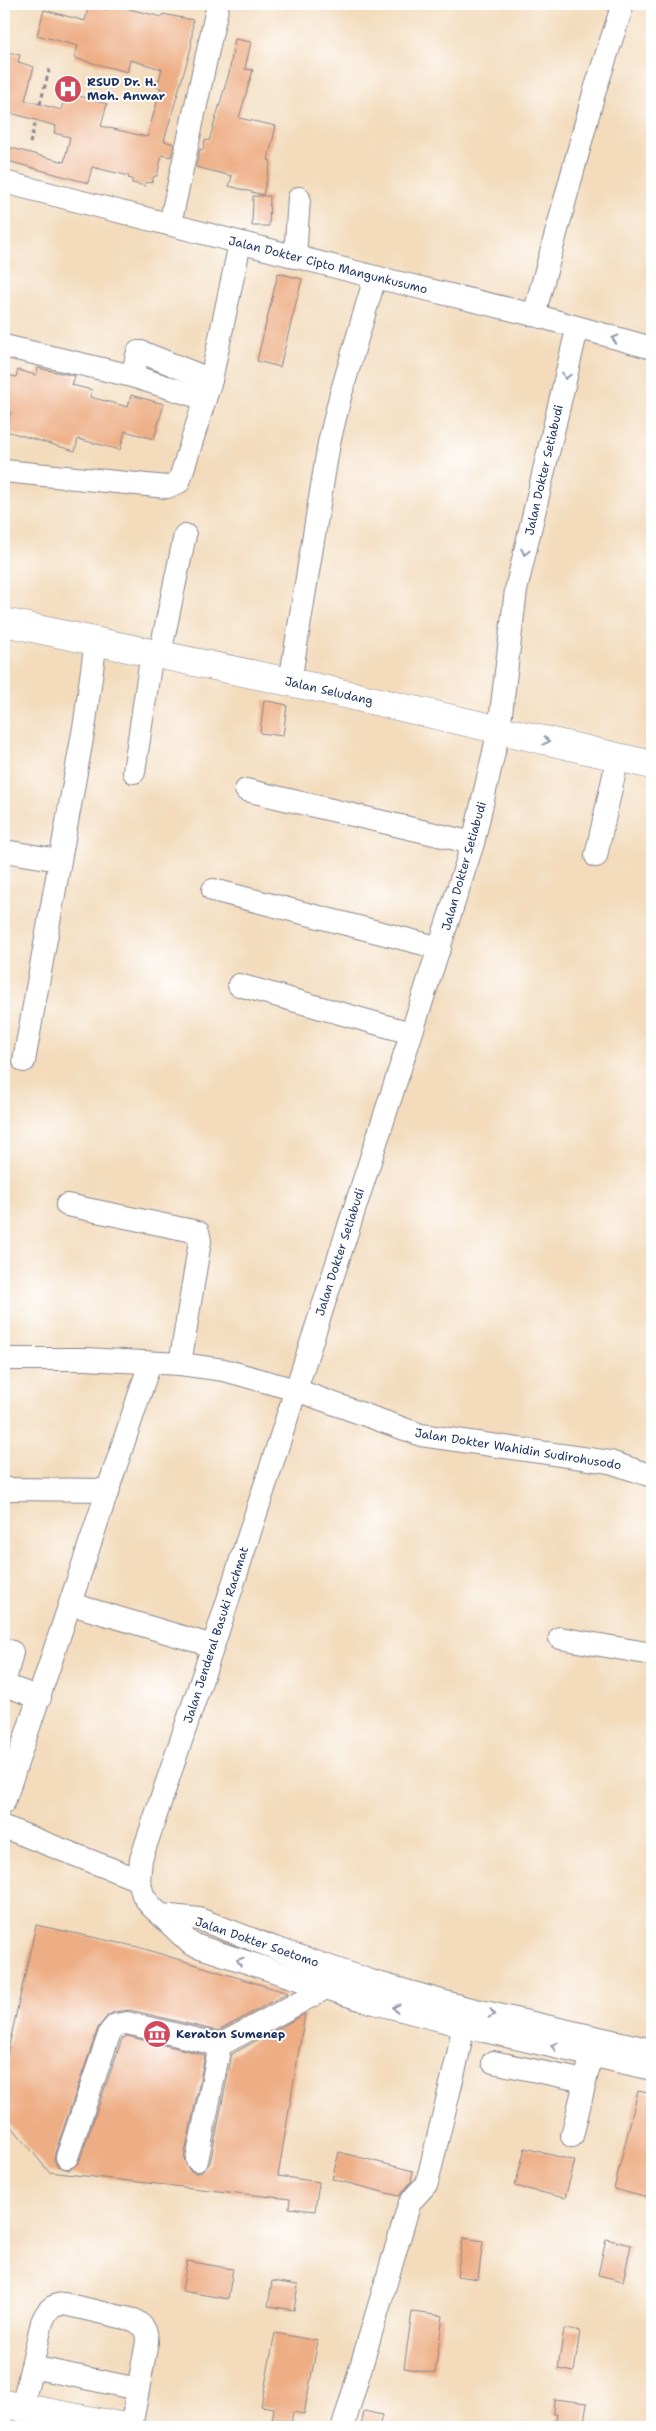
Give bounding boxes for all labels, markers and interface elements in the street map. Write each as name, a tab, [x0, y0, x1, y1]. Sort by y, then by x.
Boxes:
hospital icon: RSUD Dr. H. Moh. Anwar	[53, 74, 83, 104]
place label: RSUD Dr. H. Moh. Anwar	[87, 74, 166, 104]
street label: Jalan Dokter Cipto Mangunkusumo	[227, 233, 429, 297]
one-way arrow	[611, 334, 619, 344]
one-way arrow	[561, 372, 572, 381]
street label: Jalan Dokter Setiabudi	[521, 403, 567, 537]
one-way arrow	[520, 547, 531, 556]
street label: Jalan Seludang	[283, 673, 375, 709]
one-way arrow	[542, 735, 551, 746]
street label: Jalan Dokter Setiabudi	[438, 800, 490, 932]
street label: Jalan Dokter Setiabudi	[312, 1186, 368, 1318]
street label: Jalan Dokter Wahidin Sudirohusodo	[414, 1425, 622, 1473]
street label: Jalan Jenderal Basuki Rachmat	[180, 1545, 252, 1725]
street label: Jalan Dokter Soetomo	[193, 1913, 321, 1971]
one-way arrow	[237, 1957, 245, 1967]
one-way arrow	[391, 2003, 400, 2014]
one-way arrow	[487, 2008, 496, 2018]
museum icon: Keraton Sumenep	[142, 2019, 172, 2049]
place label: Keraton Sumenep	[176, 2026, 285, 2042]
one-way arrow	[549, 2041, 558, 2052]

